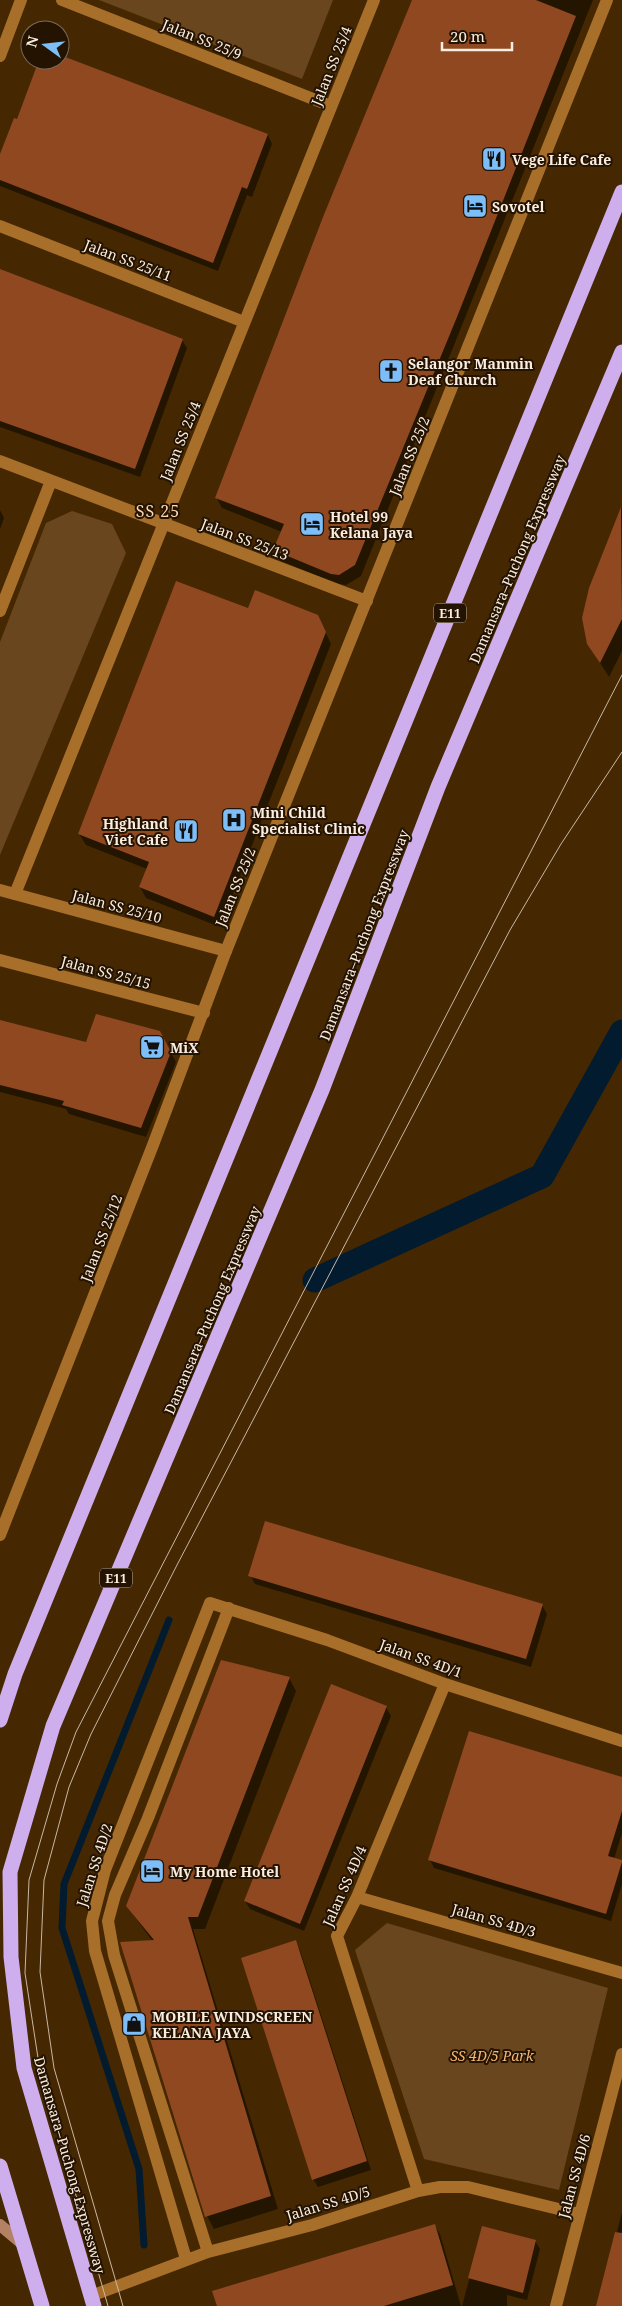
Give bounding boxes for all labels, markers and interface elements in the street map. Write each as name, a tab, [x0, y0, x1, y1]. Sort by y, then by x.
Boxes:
street label: Jalan SS 25/9	[158, 14, 245, 64]
north arrow	[20, 20, 70, 70]
scale bar	[442, 20, 512, 52]
street label: Jalan SS 25/4	[306, 23, 356, 110]
text: 20 m	[450, 26, 485, 46]
text: N	[21, 34, 43, 49]
restaurant icon: Vege Life Cafe	[481, 146, 507, 172]
place label: Vege Life Cafe	[512, 150, 611, 169]
hotel icon: Sovotel	[462, 193, 488, 219]
place label: Sovotel	[492, 197, 544, 216]
street label: Jalan SS 25/11	[81, 234, 174, 285]
place label: Selangor Manmin Deaf Church	[408, 354, 533, 389]
church icon: Selangor Manmin Deaf Church	[378, 358, 404, 384]
street label: Jalan SS 25/4	[155, 398, 205, 485]
street label: Jalan SS 25/2	[384, 413, 434, 500]
street label: Damansara–Puchong Expressway	[464, 452, 570, 666]
district label: SS 25	[136, 500, 180, 522]
place label: Hotel 99 Kelana Jaya	[330, 507, 413, 542]
hotel icon: Hotel 99 Kelana Jaya	[299, 511, 325, 537]
street label: Jalan SS 25/13	[198, 513, 291, 564]
road number: E11	[434, 604, 466, 622]
place label: Mini Child Specialist Clinic	[252, 803, 365, 838]
hospital icon: Mini Child Specialist Clinic	[221, 807, 247, 833]
place label: Highland Viet Cafe	[103, 814, 168, 849]
restaurant icon: Highland Viet Cafe	[173, 818, 199, 844]
street label: Damansara–Puchong Expressway	[315, 827, 413, 1043]
street label: Jalan SS 25/2	[210, 844, 260, 931]
street label: Jalan SS 25/10	[69, 885, 164, 927]
street label: Jalan SS 25/15	[58, 951, 153, 993]
supermarket icon: MiX	[139, 1034, 165, 1060]
place label: MiX	[170, 1038, 199, 1057]
street label: Jalan SS 25/12	[75, 1192, 126, 1285]
street label: Damansara–Puchong Expressway	[159, 1203, 265, 1417]
road number: E11	[100, 1569, 132, 1588]
street label: Jalan SS 4D/1	[376, 1634, 465, 1682]
street label: Jalan SS 4D/2	[71, 1821, 116, 1910]
street label: Jalan SS 4D/4	[317, 1842, 370, 1930]
hotel icon: My Home Hotel	[139, 1858, 165, 1884]
place label: My Home Hotel	[170, 1862, 279, 1881]
street label: Jalan SS 4D/3	[449, 1899, 538, 1941]
place label: MOBILE WINDSCREEN KELANA JAYA	[152, 2007, 312, 2042]
shop icon: MOBILE WINDSCREEN KELANA JAYA	[121, 2011, 147, 2037]
park label: SS 4D/5 Park	[450, 2046, 535, 2065]
street label: Damansara–Puchong Expressway	[30, 2054, 110, 2276]
street label: Jalan SS 4D/6	[553, 2132, 594, 2221]
street label: Jalan SS 4D/5	[283, 2181, 372, 2225]

